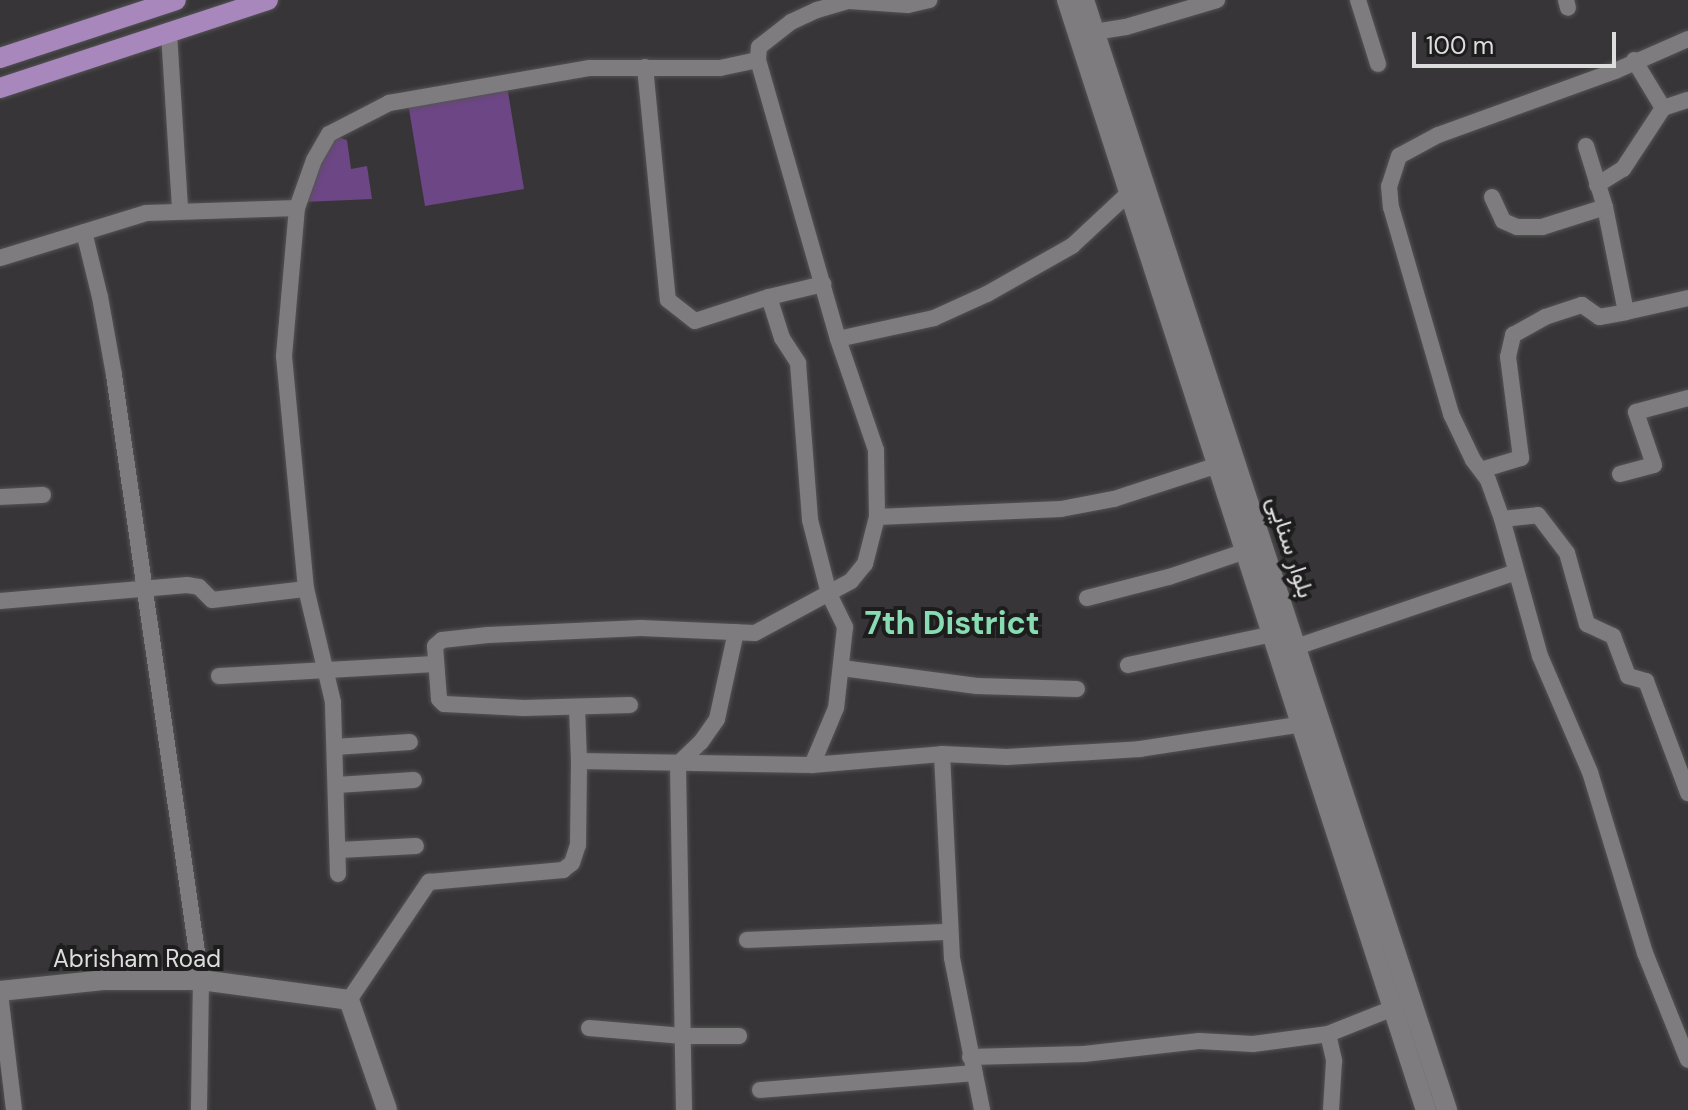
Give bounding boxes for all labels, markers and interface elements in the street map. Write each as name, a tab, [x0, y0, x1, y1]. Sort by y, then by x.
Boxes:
scale bar	[1416, 16, 1620, 66]
text: 100 m	[1426, 30, 1494, 61]
street label: بلوار سنایی	[1261, 493, 1321, 601]
district label: 7th District	[864, 604, 1040, 642]
street label: Abrisham Road	[53, 945, 221, 973]

